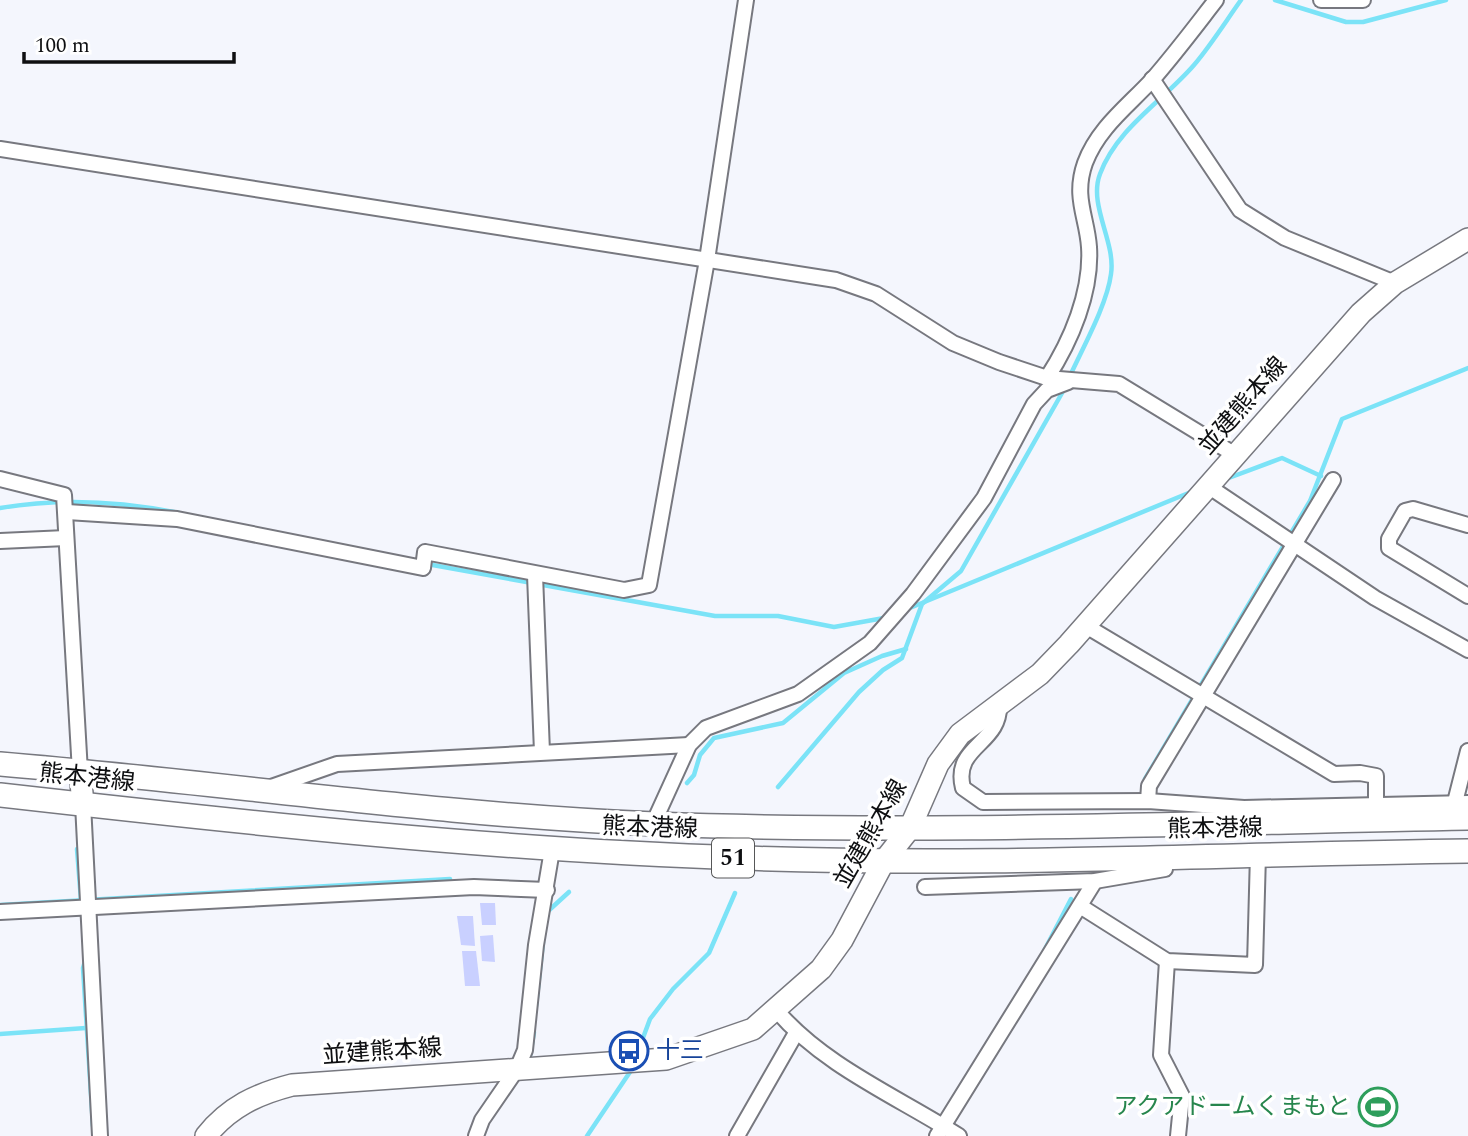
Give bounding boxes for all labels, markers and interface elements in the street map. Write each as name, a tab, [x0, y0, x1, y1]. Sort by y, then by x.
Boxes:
scale bar	[24, 21, 234, 65]
text: 100 m	[35, 30, 90, 62]
street label: 並建熊本線	[1190, 349, 1296, 463]
street label: 熊本港線	[37, 755, 137, 801]
street label: 並建熊本線	[825, 773, 917, 895]
street label: 熊本港線	[601, 808, 699, 848]
street label: 熊本港線	[1167, 810, 1263, 848]
road number: 51	[712, 838, 754, 878]
street label: 並建熊本線	[321, 1030, 443, 1074]
bus stop icon: 十三	[608, 1030, 650, 1072]
place label: 十三	[656, 1033, 704, 1069]
sports icon: アクアドームくまもと	[1357, 1086, 1399, 1128]
place label: アクアドームくまもと	[1113, 1089, 1351, 1125]

